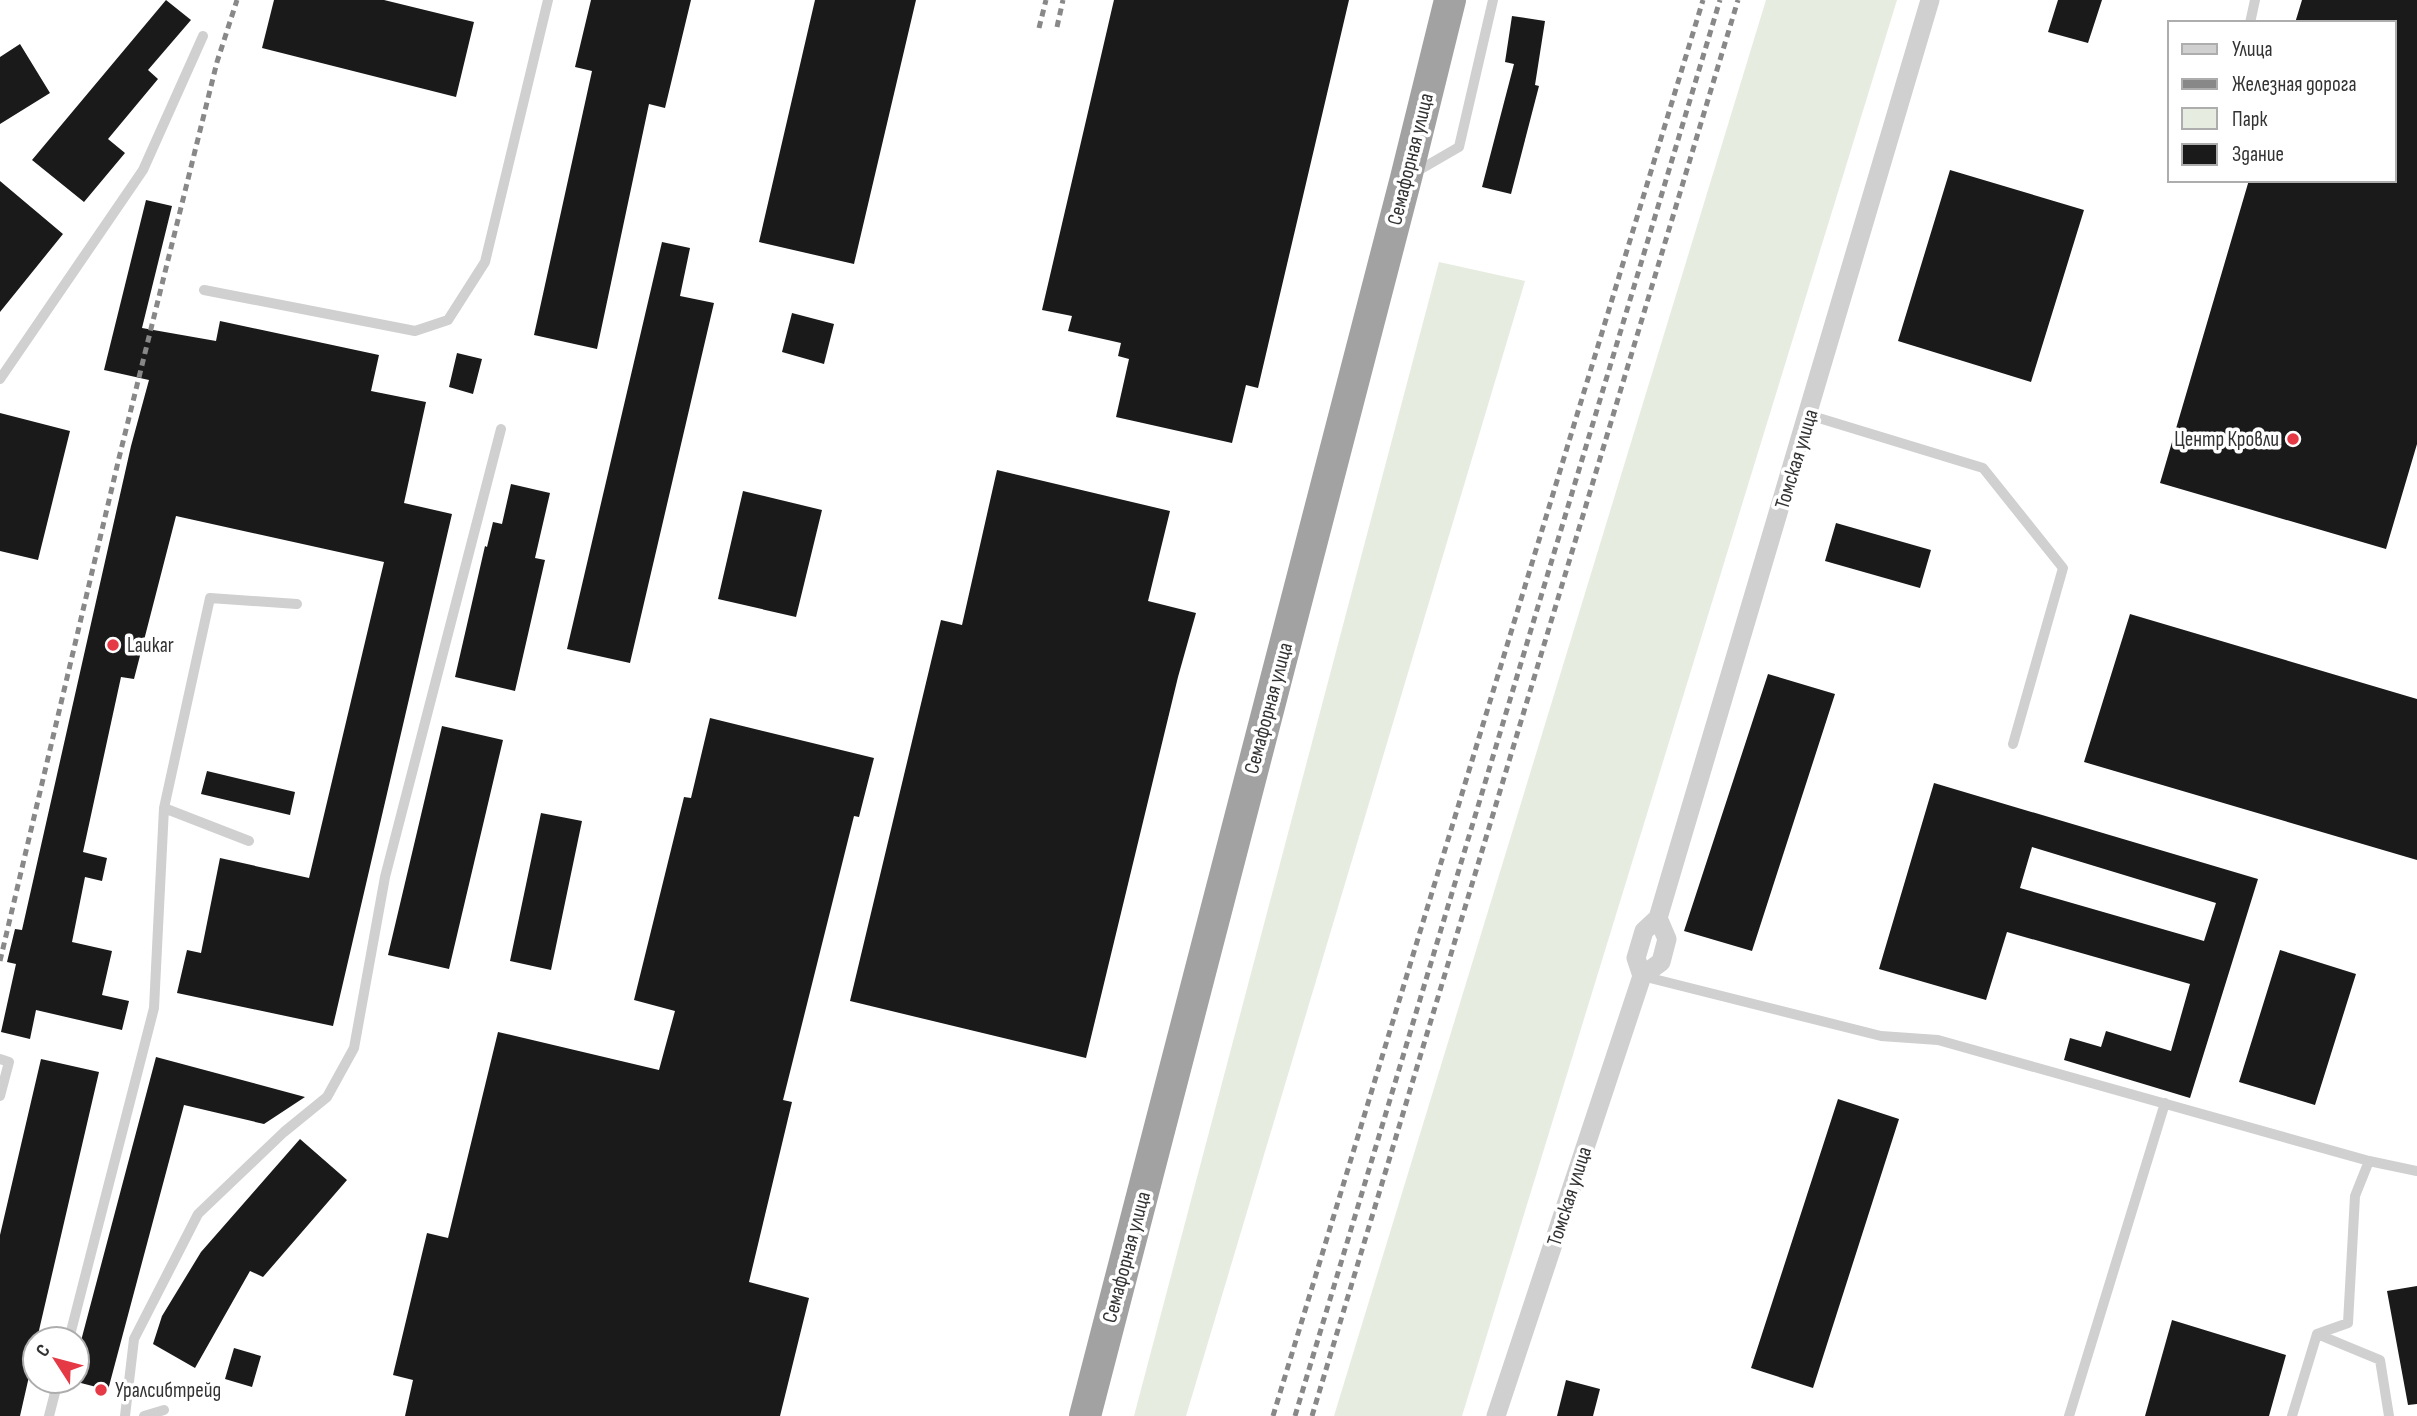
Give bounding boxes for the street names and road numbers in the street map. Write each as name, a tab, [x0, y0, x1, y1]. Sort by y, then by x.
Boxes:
street label: Семафорная улица	[1382, 91, 1439, 228]
street label: Томская улица	[1769, 406, 1823, 512]
street label: Семафорная улица	[1239, 640, 1298, 777]
street label: Томская улица	[1542, 1143, 1597, 1249]
street label: Семафорная улица	[1097, 1189, 1156, 1326]

